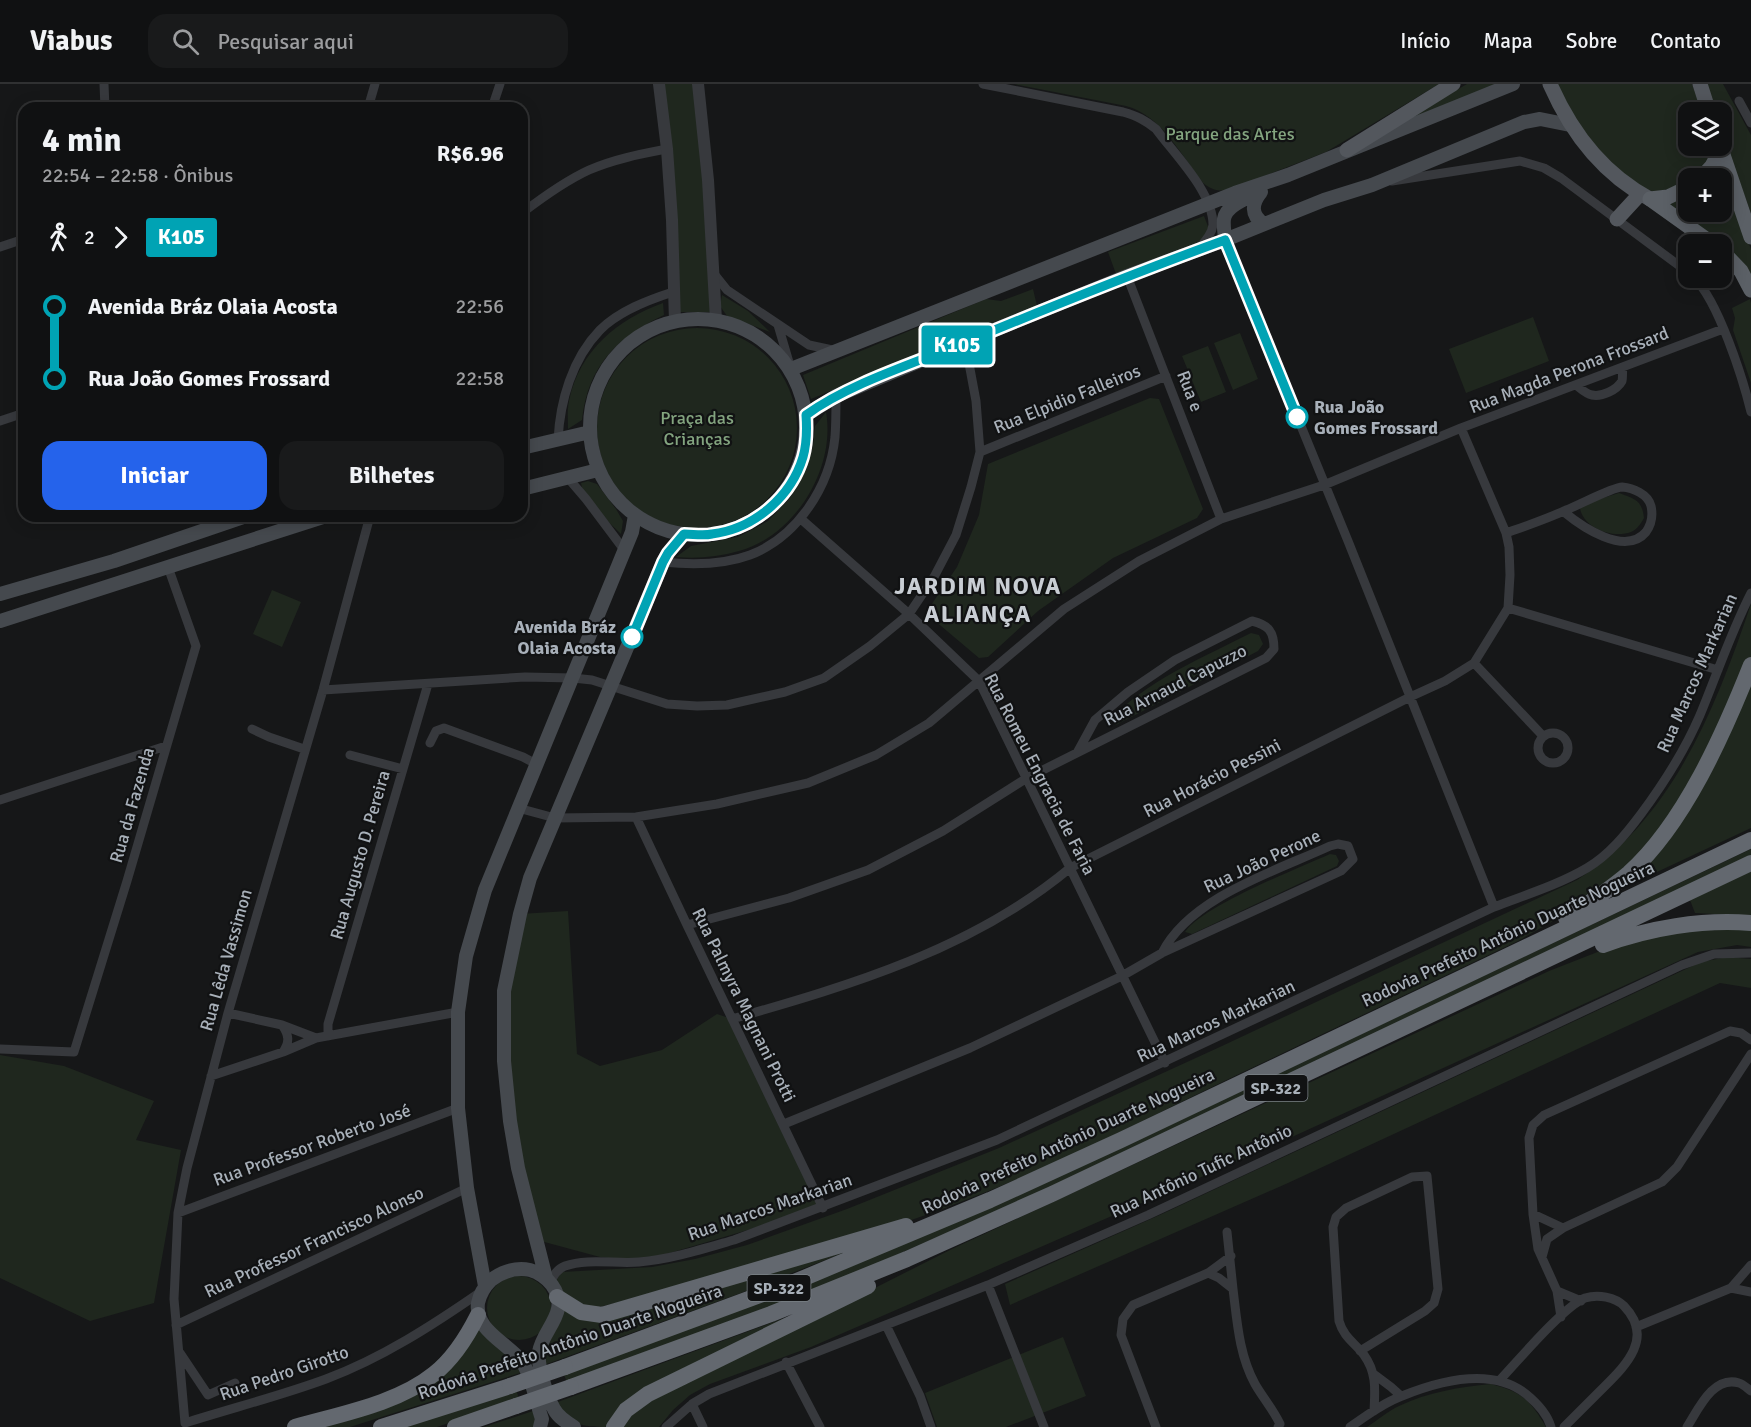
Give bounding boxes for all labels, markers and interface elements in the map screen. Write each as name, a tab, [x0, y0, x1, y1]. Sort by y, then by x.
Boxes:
search box	[148, 14, 568, 68]
text: Viabus	[30, 24, 112, 58]
icon: search	[169, 25, 202, 58]
text: Pesquisar aqui	[217, 28, 354, 55]
text: Início	[1400, 28, 1450, 54]
text: Mapa	[1483, 28, 1533, 54]
text: Sobre	[1566, 28, 1617, 54]
text: Contato	[1650, 28, 1721, 54]
map controls	[1678, 102, 1732, 288]
button: layers	[1678, 102, 1732, 156]
text: 4 min	[42, 120, 122, 161]
park label: Parque das Artes	[1165, 123, 1295, 145]
text: R$6.96	[437, 140, 504, 167]
text: 22:54 – 22:58 · Ônibus	[42, 163, 233, 188]
button: +	[1678, 168, 1732, 222]
icon: walk	[42, 221, 75, 254]
icon: forward	[104, 221, 137, 254]
text: K105	[158, 224, 205, 250]
text: 2	[84, 225, 95, 250]
button: −	[1678, 234, 1732, 288]
text: Avenida Bráz Olaia Acosta	[88, 293, 338, 320]
text: 22:56	[455, 294, 504, 319]
street label: Rua Magda Perona Frossard	[1466, 322, 1672, 418]
line badge: K105	[915, 326, 999, 364]
text: K105	[933, 332, 981, 358]
street label: Rua Elpidio Falleiros	[990, 359, 1144, 439]
text: Rua João Gomes Frossard	[88, 365, 330, 392]
text: 22:58	[455, 366, 504, 391]
street label: Rua e	[1172, 367, 1208, 415]
place label: Rua João Gomes Frossard	[1314, 396, 1438, 439]
marker: Rua João Gomes Frossard	[1286, 406, 1308, 428]
park label: Praça das Crianças	[660, 407, 734, 450]
button: Iniciar	[42, 441, 267, 510]
button: Bilhetes	[279, 441, 504, 510]
district label: JARDIM NOVA ALIANÇA	[894, 571, 1062, 629]
street label: Rua Marcos Markarian	[1652, 590, 1742, 756]
place label: Avenida Bráz Olaia Acosta	[514, 616, 616, 659]
marker: Avenida Bráz Olaia Acosta	[621, 626, 643, 648]
street label: Rua Arnaud Capuzzo	[1100, 639, 1250, 731]
street label: Rua Romeu Engracia de Faria	[979, 669, 1101, 879]
street label: Rua Horácio Pessini	[1140, 734, 1284, 822]
street label: Rua da Fazenda	[105, 745, 159, 865]
street label: Rua Augusto D. Pereira	[325, 768, 395, 942]
street label: Rua João Perone	[1200, 824, 1324, 898]
street label: Rodovia Prefeito Antônio Duarte Nogueira	[1358, 856, 1658, 1012]
street label: Rua Lêda Vassimon	[195, 886, 257, 1034]
street label: Rua Palmyra Magnani Protti	[687, 904, 801, 1106]
street label: Rua Marcos Markarian	[1133, 975, 1299, 1067]
street label: Rodovia Prefeito Antônio Duarte Nogueira	[918, 1063, 1218, 1219]
road number: SP-322	[1244, 1075, 1308, 1101]
street label: Rua Professor Roberto José	[210, 1099, 414, 1191]
street label: Rua Antônio Tufic Antônio	[1107, 1119, 1295, 1223]
street label: Rua Marcos Markarian	[685, 1169, 855, 1245]
street label: Rua Professor Francisco Alonso	[201, 1181, 427, 1303]
road number: SP-322	[748, 1275, 810, 1301]
street label: Rodovia Prefeito Antônio Duarte Nogueira	[415, 1279, 725, 1405]
street label: Rua Pedro Girotto	[217, 1341, 351, 1405]

